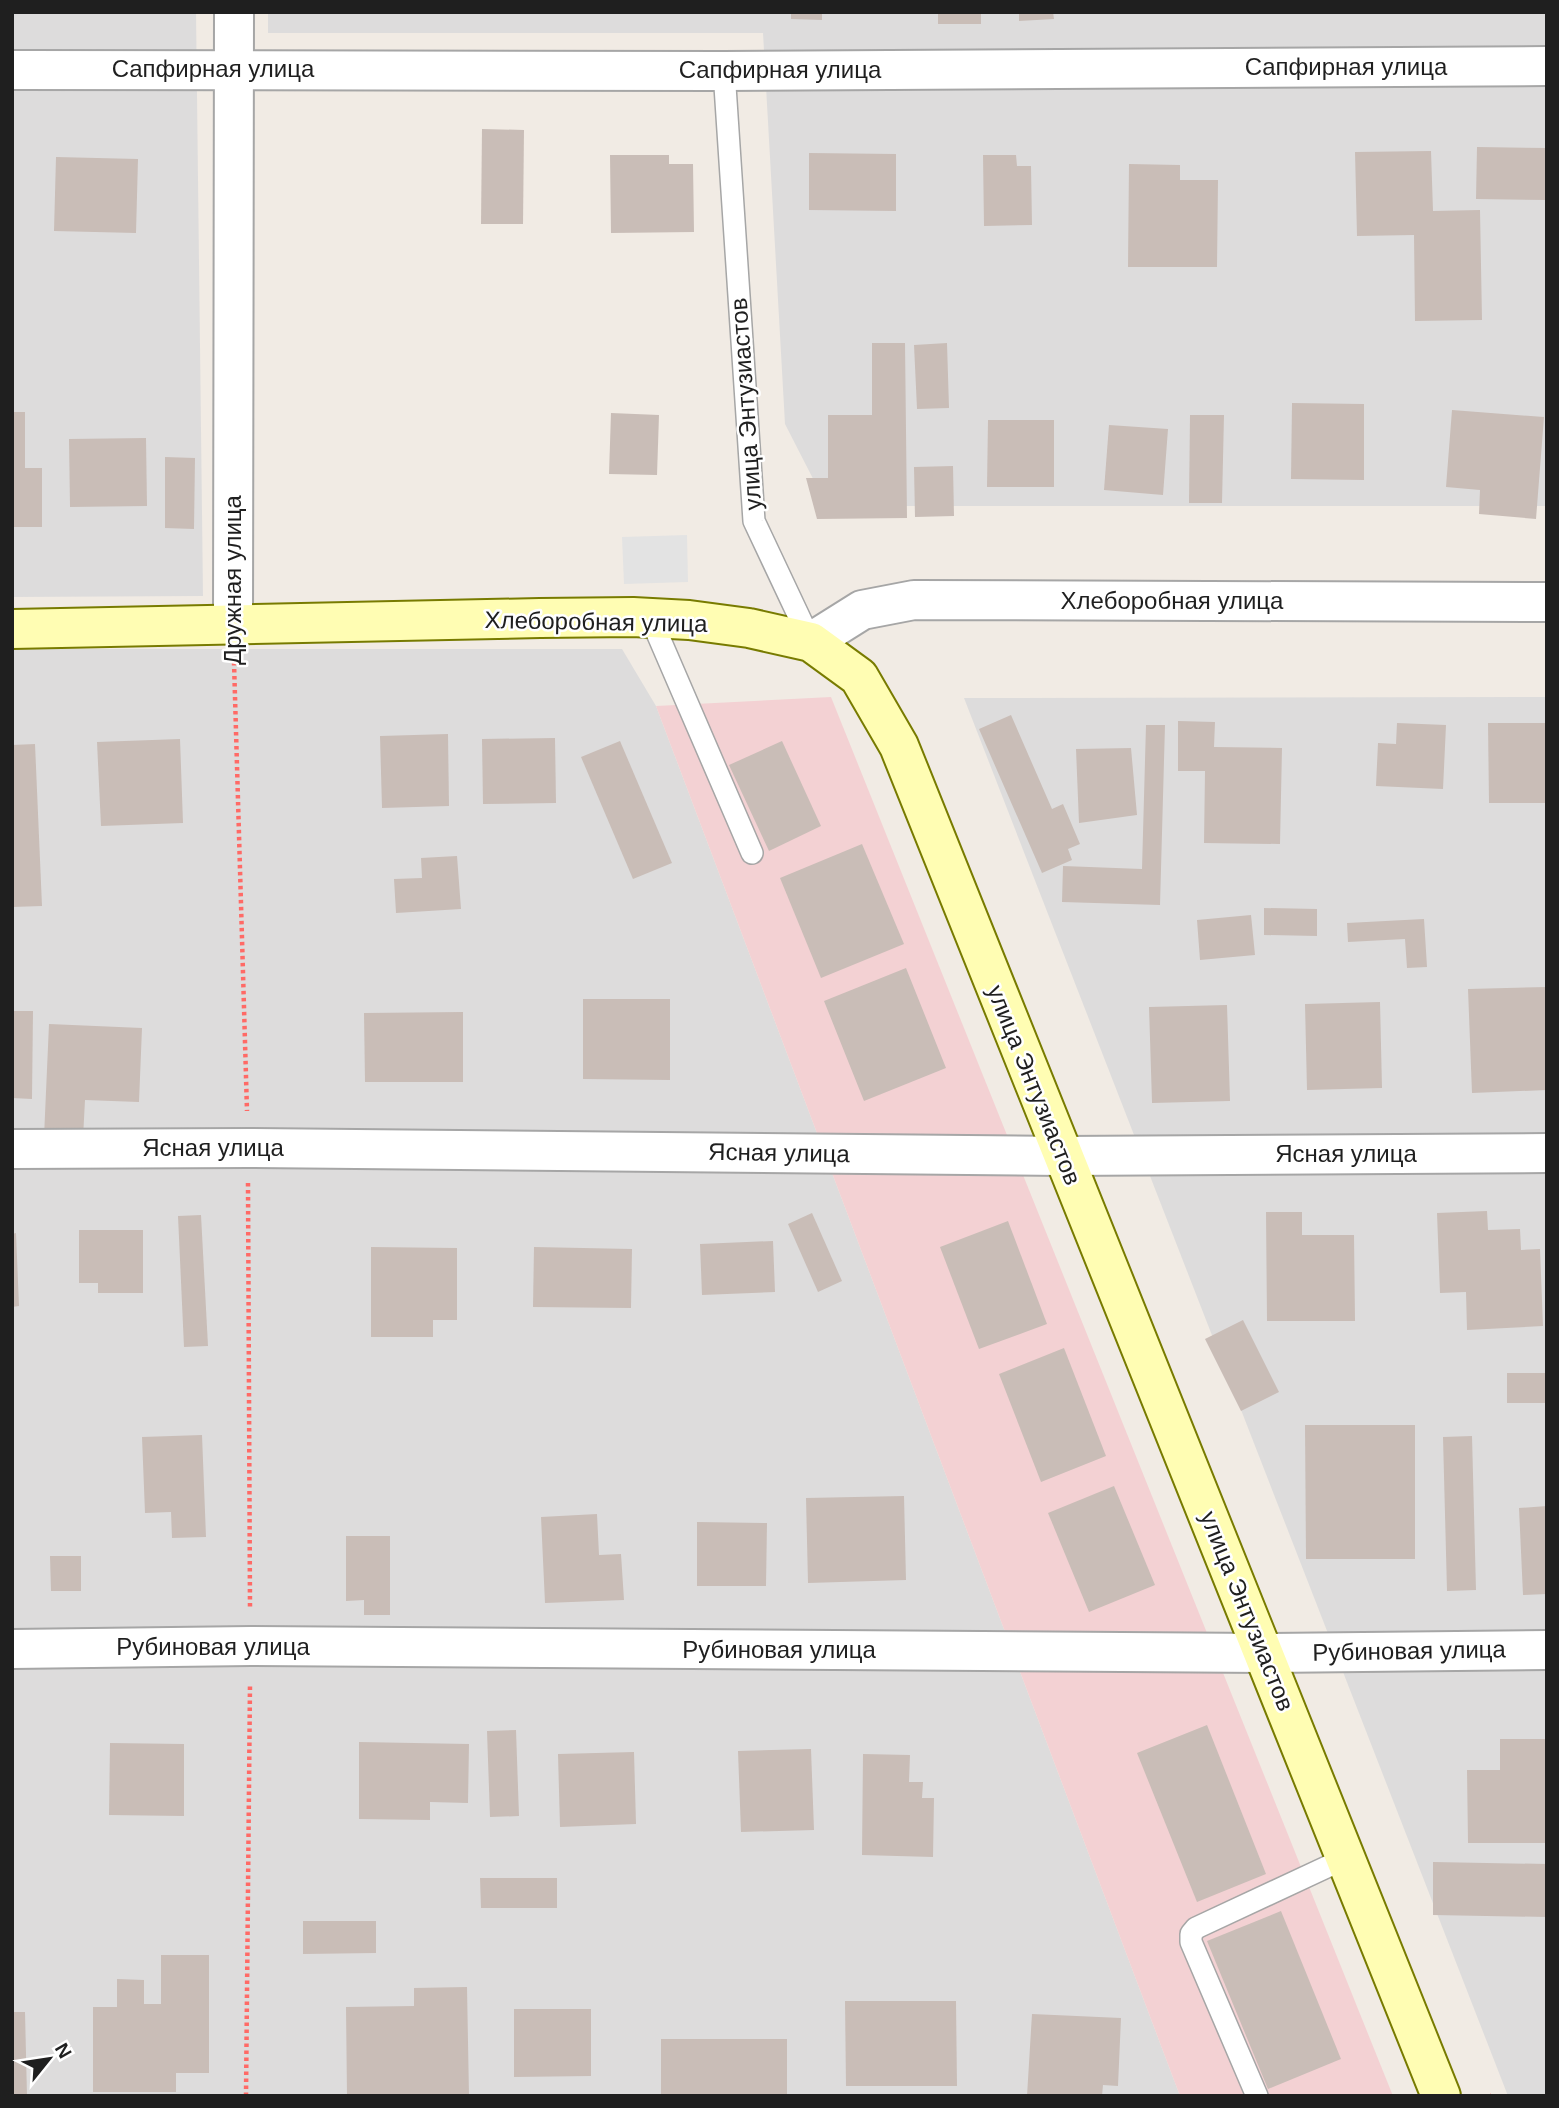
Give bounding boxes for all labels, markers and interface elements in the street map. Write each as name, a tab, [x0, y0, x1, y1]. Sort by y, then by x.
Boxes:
street label: Сапфирная улица	[1245, 53, 1448, 80]
street label: Сапфирная улица	[112, 55, 315, 82]
street label: Сапфирная улица	[679, 56, 882, 83]
street label: улица Энтузиастов	[725, 297, 766, 511]
street label: Дружная улица	[219, 494, 246, 665]
street label: Хлеборобная улица	[1061, 587, 1284, 614]
street label: Хлеборобная улица	[484, 606, 708, 637]
street label: улица Энтузиастов	[982, 981, 1087, 1189]
street label: Ясная улица	[142, 1134, 284, 1161]
street label: Ясная улица	[708, 1138, 851, 1167]
street label: Ясная улица	[1275, 1140, 1417, 1167]
street label: улица Энтузиастов	[1195, 1507, 1300, 1715]
street label: Рубиновая улица	[116, 1633, 310, 1660]
street label: Рубиновая улица	[1312, 1635, 1507, 1666]
street label: Рубиновая улица	[682, 1636, 876, 1663]
north arrow	[14, 2024, 84, 2094]
text: N	[51, 2040, 76, 2062]

